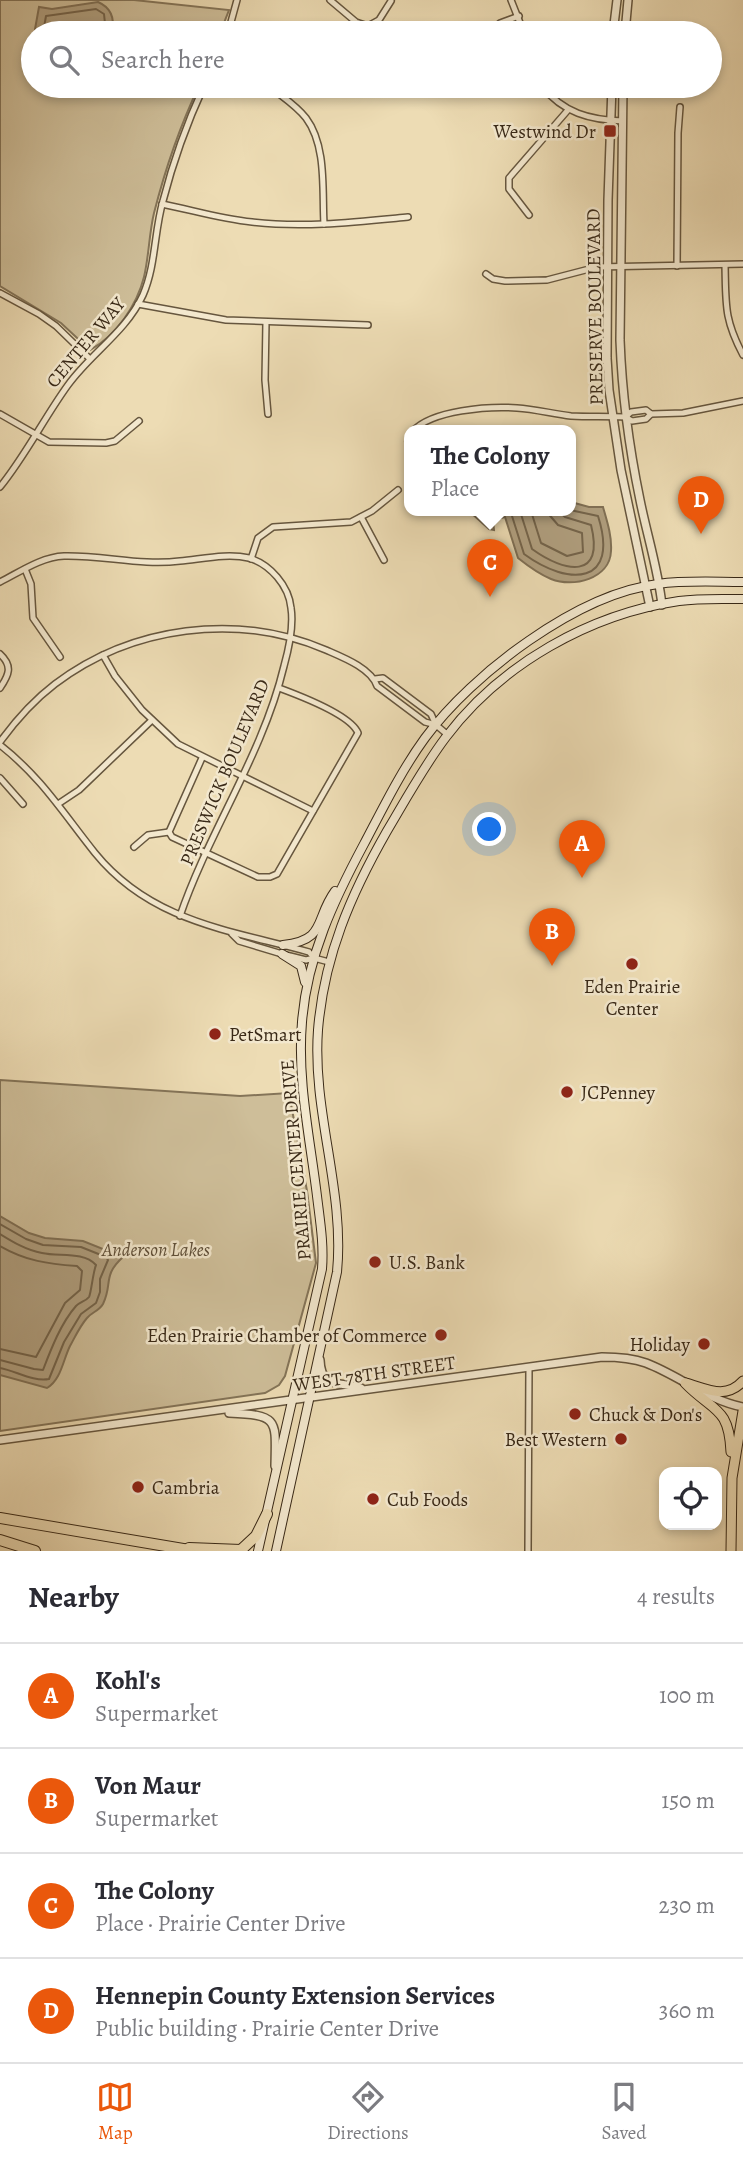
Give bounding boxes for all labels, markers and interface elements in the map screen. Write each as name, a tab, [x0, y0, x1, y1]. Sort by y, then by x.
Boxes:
search box	[21, 21, 722, 98]
icon: search	[45, 41, 83, 79]
text: Search here	[101, 42, 225, 77]
place label: Westwind Dr	[493, 119, 596, 145]
marker: Westwind Dr	[602, 123, 618, 139]
street label: PRESERVE BOULEVARD	[580, 208, 610, 406]
street label: CENTER WAY	[40, 291, 132, 393]
popup	[404, 425, 576, 516]
text: The Colony	[431, 438, 549, 473]
text: Place	[431, 473, 479, 504]
pin: D	[678, 476, 724, 534]
pin: C	[467, 539, 513, 597]
street label: PRESWICK BOULEVARD	[174, 675, 276, 870]
your location	[472, 812, 506, 846]
pin: A	[559, 820, 605, 878]
pin: B	[529, 908, 575, 966]
marker: Eden Prairie Center	[624, 956, 640, 972]
place label: Eden Prairie Center	[584, 974, 680, 1022]
place label: PetSmart	[229, 1022, 302, 1048]
marker: PetSmart	[207, 1026, 223, 1042]
street label: PRAIRIE CENTER DRIVE	[274, 1058, 318, 1261]
place label: JCPenney	[581, 1080, 656, 1106]
marker: JCPenney	[559, 1084, 575, 1100]
park label: Anderson Lakes	[101, 1237, 211, 1263]
place label: U.S. Bank	[389, 1250, 466, 1276]
marker: U.S. Bank	[367, 1254, 383, 1270]
place label: Eden Prairie Chamber of Commerce	[147, 1323, 427, 1349]
marker: Eden Prairie Chamber of Commerce	[433, 1327, 449, 1343]
place label: Holiday	[629, 1332, 691, 1358]
marker: Holiday	[696, 1336, 712, 1352]
street label: WEST 78TH STREET	[290, 1350, 458, 1398]
place label: Chuck & Don's	[589, 1402, 702, 1428]
marker: Chuck & Don's	[567, 1406, 583, 1422]
place label: Best Western	[505, 1427, 607, 1453]
marker: Best Western	[613, 1431, 629, 1447]
map controls	[659, 1467, 722, 1530]
button: locate	[659, 1467, 722, 1530]
place label: Cambria	[152, 1475, 220, 1501]
marker: Cambria	[130, 1479, 146, 1495]
place label: Cub Foods	[387, 1487, 468, 1513]
marker: Cub Foods	[365, 1491, 381, 1507]
text: Nearby	[28, 1577, 119, 1617]
text: 4 results	[637, 1581, 715, 1612]
text: Kohl's	[95, 1663, 161, 1698]
text: A	[44, 1680, 58, 1711]
text: 100 m	[659, 1680, 715, 1711]
text: Supermarket	[95, 1698, 218, 1729]
text: Von Maur	[95, 1768, 201, 1803]
text: B	[44, 1785, 58, 1816]
text: 150 m	[661, 1785, 715, 1816]
text: Supermarket	[95, 1803, 218, 1834]
text: The Colony	[95, 1873, 214, 1908]
text: C	[44, 1890, 58, 1921]
text: 230 m	[659, 1890, 715, 1921]
text: Place · Prairie Center Drive	[95, 1908, 346, 1939]
text: Hennepin County Extension Services	[95, 1978, 495, 2013]
text: D	[43, 1995, 59, 2026]
text: 360 m	[659, 1995, 715, 2026]
text: Public building · Prairie Center Drive	[95, 2013, 439, 2044]
tab: Map	[96, 2078, 134, 2146]
tab: Directions	[327, 2078, 409, 2146]
tab: Saved	[602, 2078, 647, 2146]

